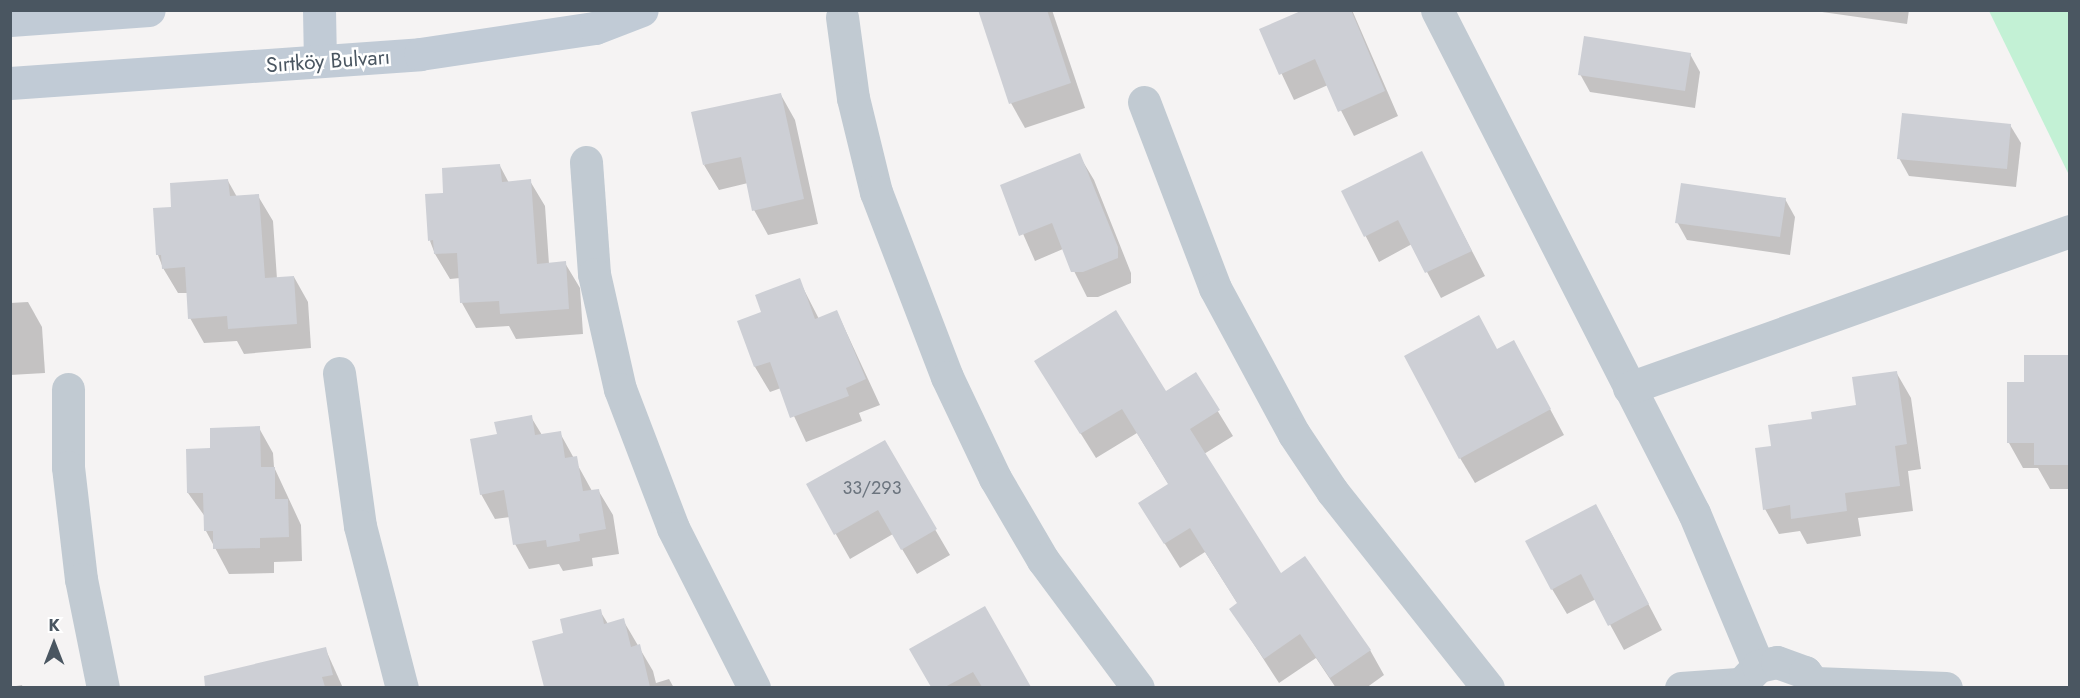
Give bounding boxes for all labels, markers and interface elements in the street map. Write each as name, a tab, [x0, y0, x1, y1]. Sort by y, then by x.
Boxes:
street label: Sırtköy Bulvarı	[265, 44, 391, 78]
house number: 33/293	[842, 477, 902, 499]
north arrow	[24, 614, 84, 674]
text: K	[48, 614, 60, 637]

